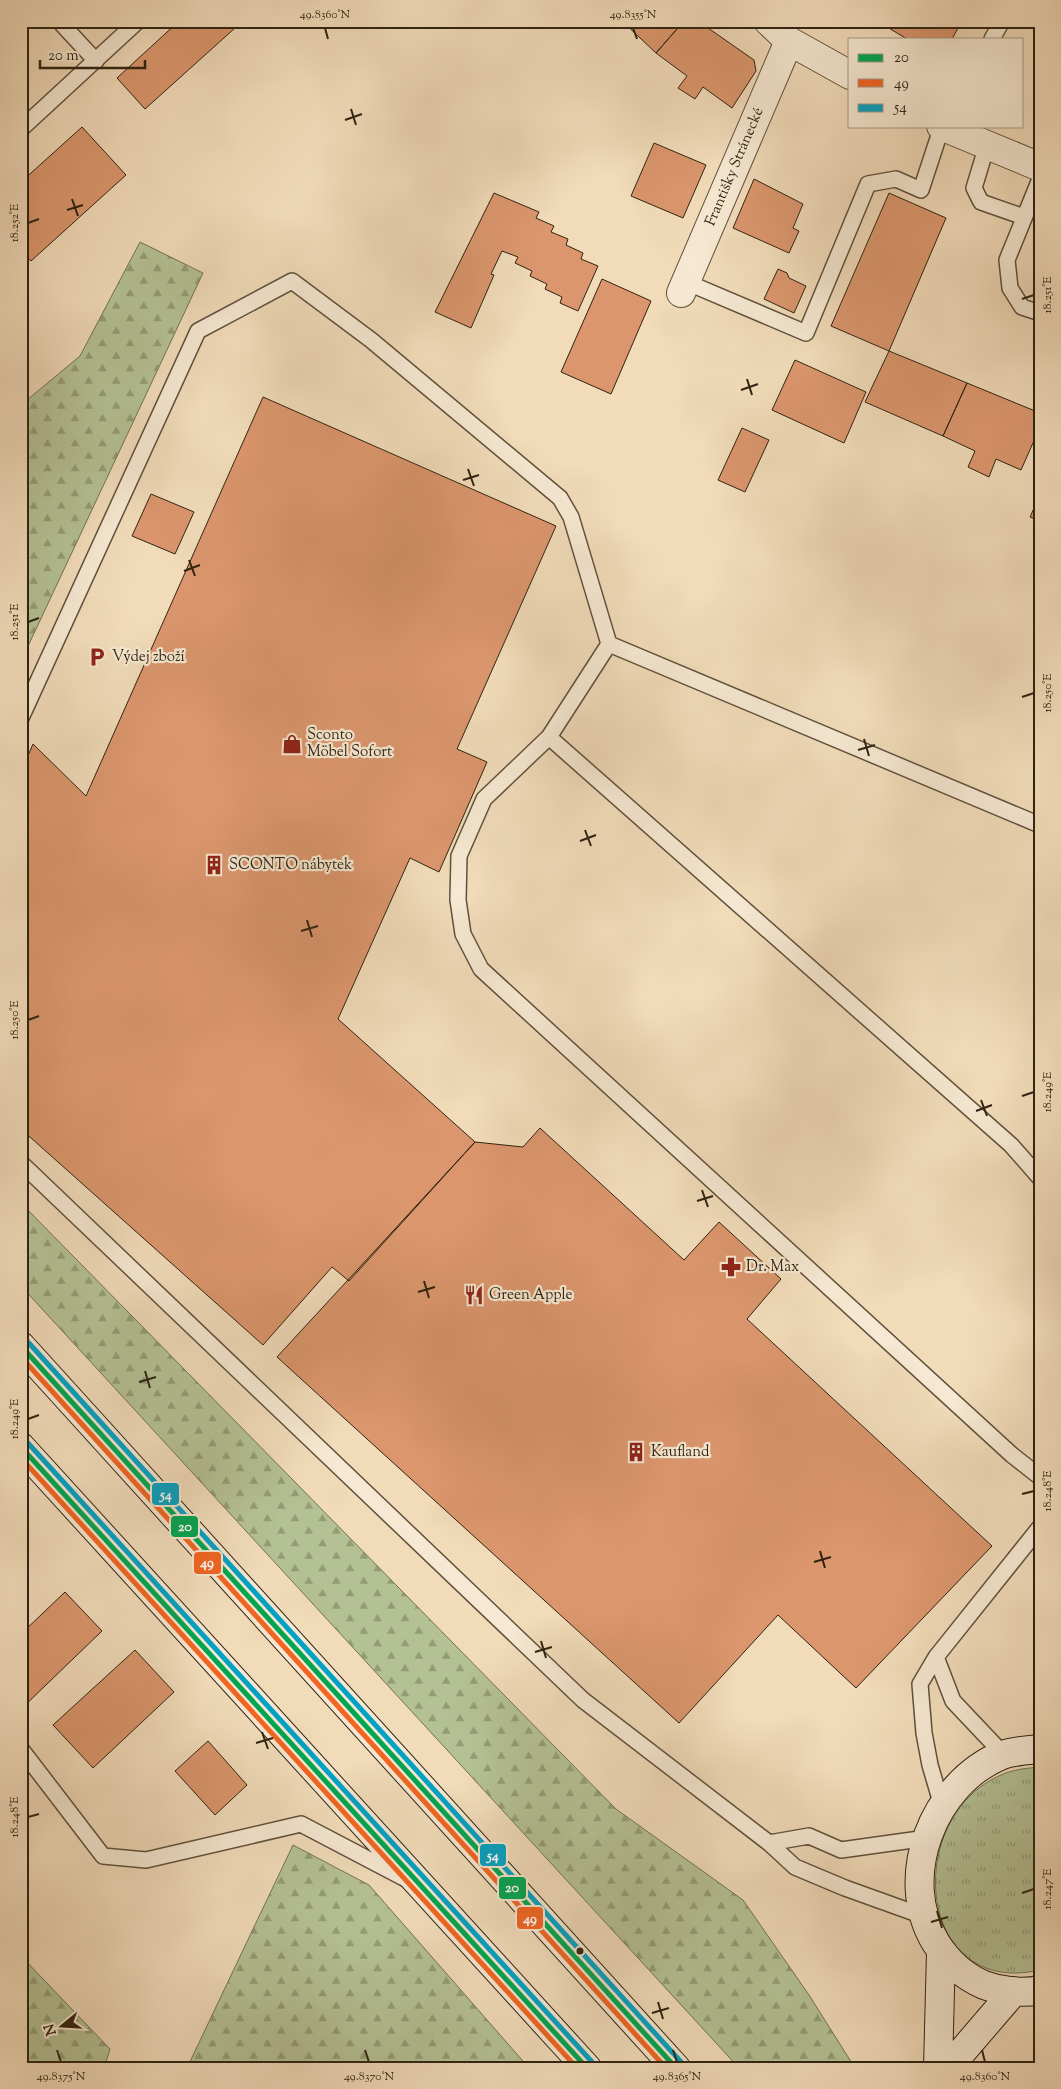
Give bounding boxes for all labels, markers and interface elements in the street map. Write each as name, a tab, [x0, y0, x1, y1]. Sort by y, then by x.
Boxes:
text: 49.8360°N	[300, 6, 351, 24]
text: 49.8355°N	[610, 6, 657, 24]
scale bar	[40, 38, 145, 70]
legend	[848, 38, 1024, 128]
text: 20 m	[48, 46, 79, 67]
text: 20	[894, 48, 909, 69]
text: 49	[894, 74, 909, 95]
text: 54	[893, 98, 907, 119]
street label: Františky Stránecké	[701, 104, 769, 230]
text: 18.252°E	[6, 203, 24, 242]
text: 18.251°E	[1039, 276, 1057, 314]
text: 18.251°E	[6, 603, 24, 641]
parking icon: Výdej zboží	[86, 646, 108, 668]
place label: Výdej zboží	[112, 647, 185, 668]
text: 18.250°E	[1039, 673, 1057, 713]
place label: Sconto Möbel Sofort	[307, 725, 392, 763]
shop icon: Sconto Möbel Sofort	[281, 733, 303, 755]
building icon: SCONTO nábytek	[203, 854, 225, 876]
place label: SCONTO nábytek	[229, 855, 352, 876]
text: 18.250°E	[6, 1000, 24, 1040]
text: 18.249°E	[1039, 1071, 1057, 1112]
pharmacy icon: Dr. Max	[720, 1256, 742, 1278]
place label: Dr. Max	[746, 1257, 799, 1278]
restaurant icon: Green Apple	[463, 1284, 485, 1306]
place label: Green Apple	[489, 1285, 572, 1306]
text: 18.249°E	[6, 1398, 24, 1439]
building icon: Kaufland	[625, 1441, 647, 1463]
place label: Kaufland	[651, 1442, 710, 1463]
text: 18.248°E	[1039, 1470, 1057, 1512]
line badge: 54	[151, 1482, 180, 1506]
text: 54	[159, 1486, 172, 1506]
line badge: 20	[170, 1515, 199, 1538]
text: 20	[178, 1518, 193, 1538]
line badge: 49	[193, 1551, 222, 1575]
text: 49	[199, 1554, 214, 1574]
text: 18.248°E	[6, 1796, 24, 1838]
line badge: 54	[479, 1843, 507, 1867]
text: 54	[486, 1847, 499, 1867]
text: 18.247°E	[1039, 1868, 1057, 1910]
line badge: 20	[498, 1876, 527, 1900]
text: 20	[505, 1879, 520, 1899]
line badge: 49	[516, 1906, 544, 1930]
text: 49	[522, 1910, 537, 1930]
unlabelled marker	[575, 1946, 585, 1956]
north arrow	[38, 2002, 88, 2052]
text: N	[40, 2021, 63, 2038]
text: 49.8375°N	[37, 2068, 86, 2086]
text: 49.8370°N	[344, 2068, 395, 2086]
text: 49.8365°N	[653, 2068, 702, 2086]
text: 49.8360°N	[960, 2068, 1011, 2086]

